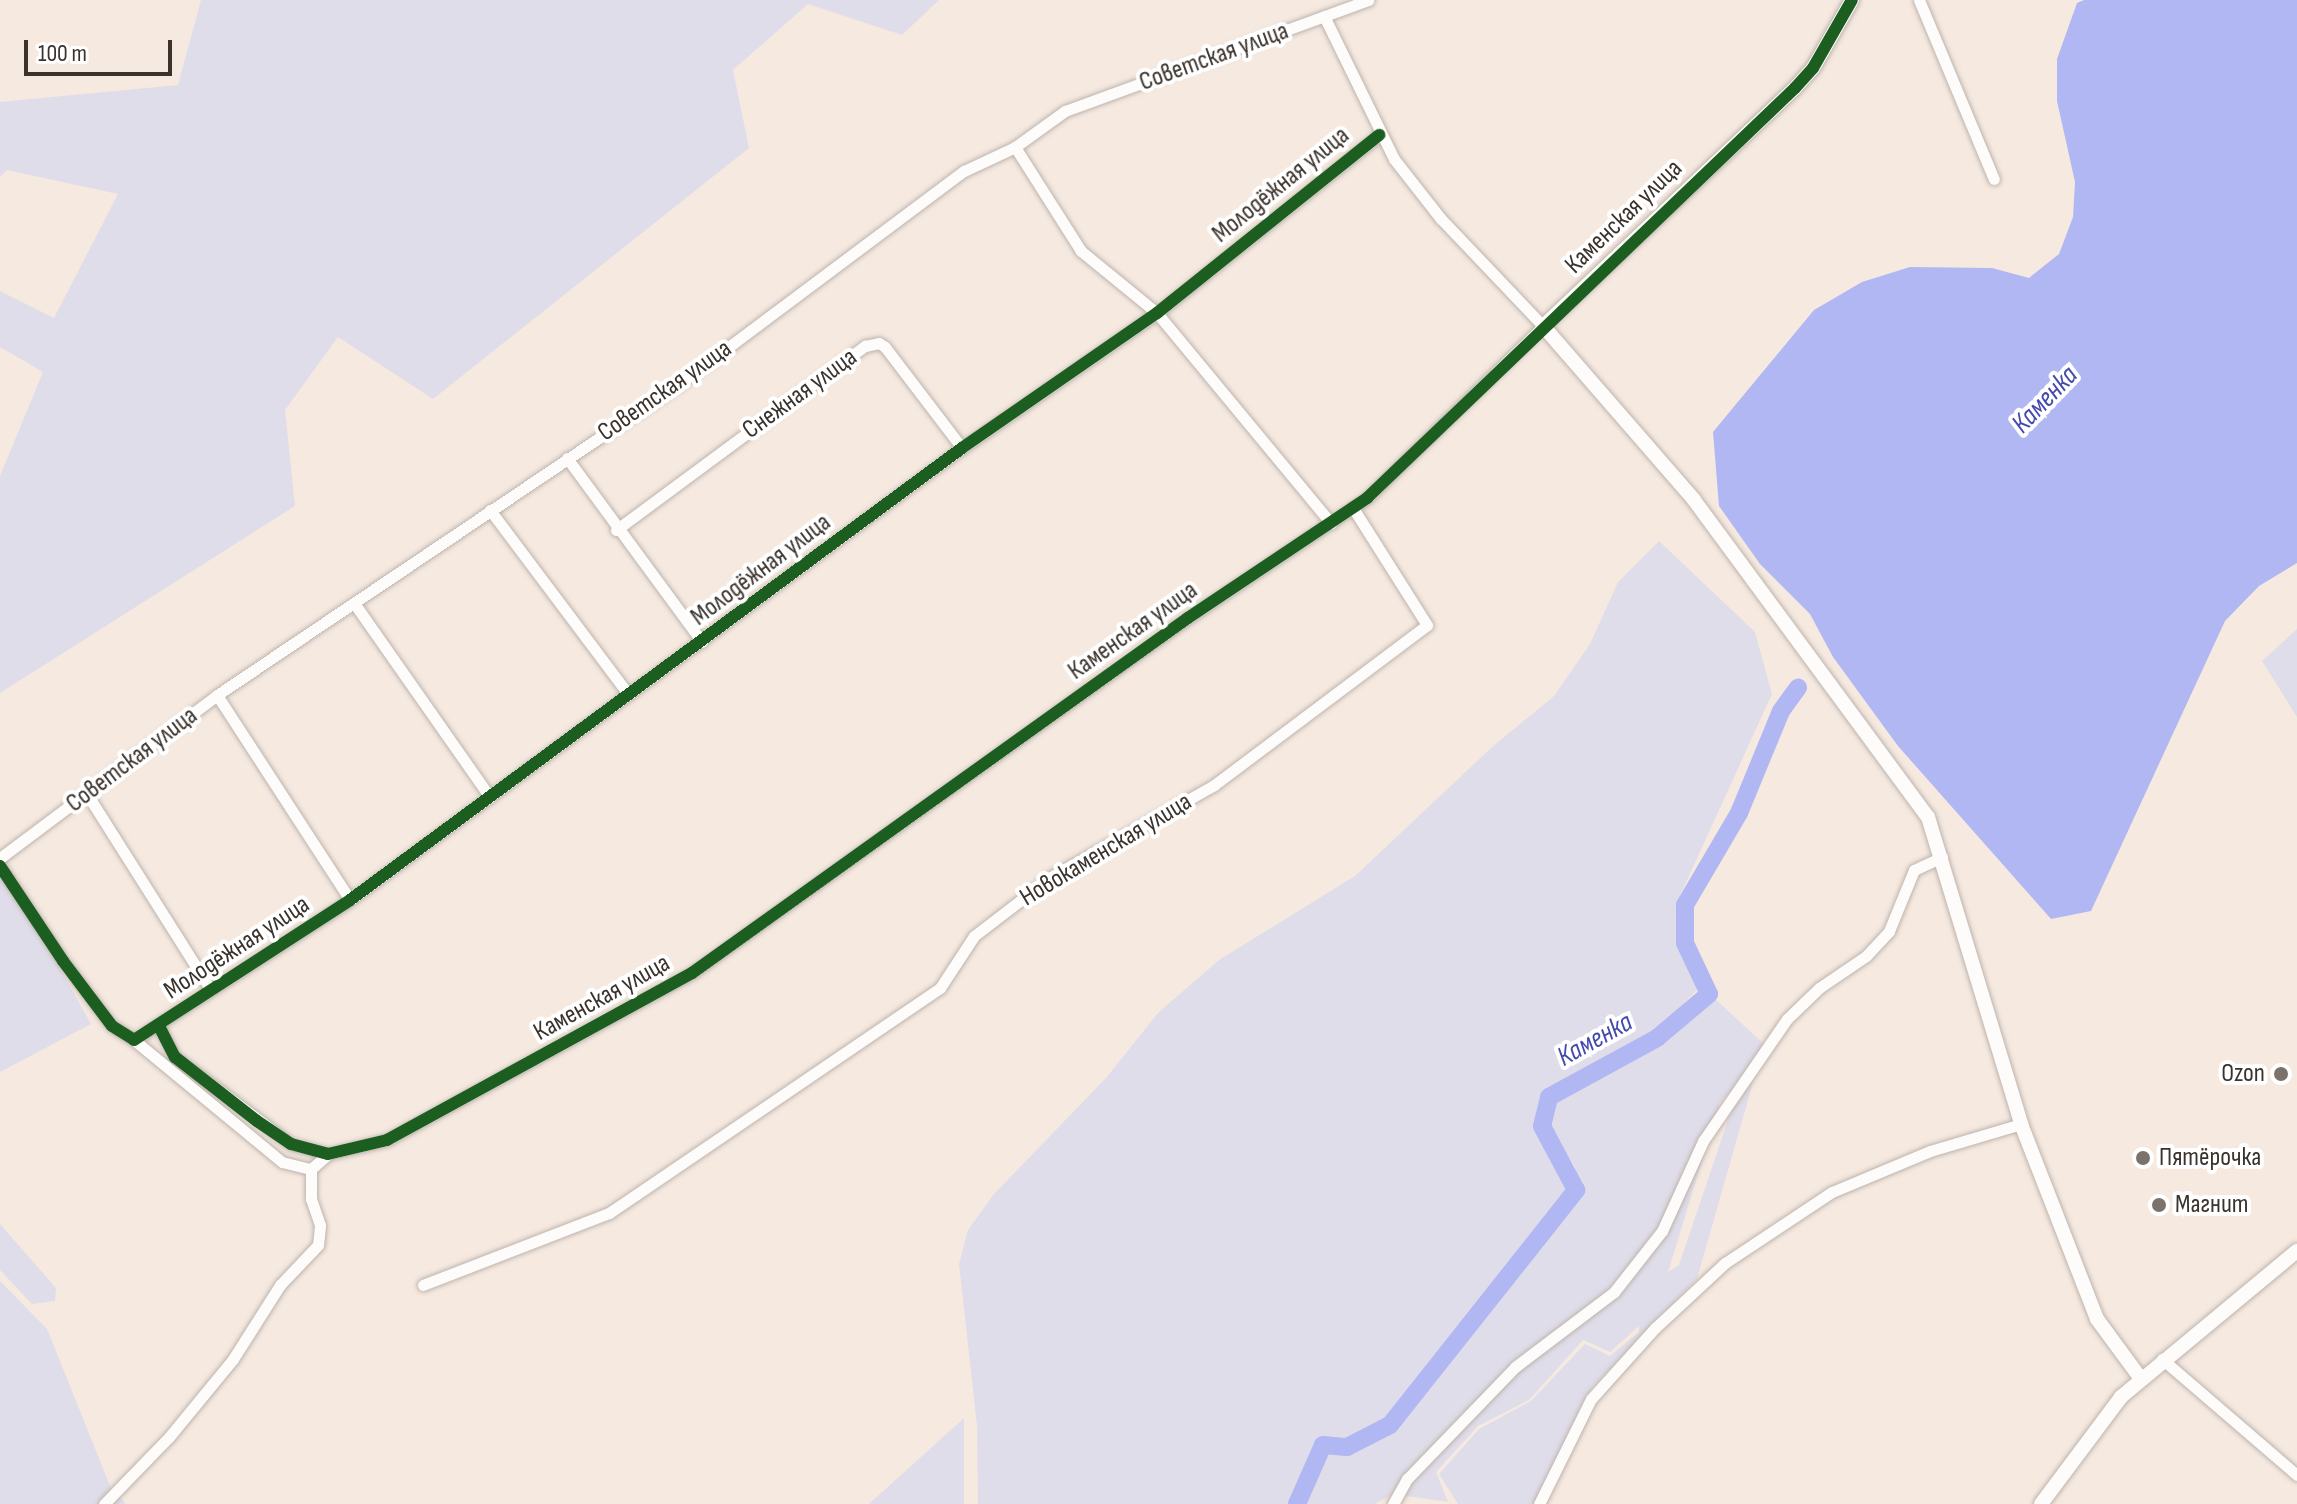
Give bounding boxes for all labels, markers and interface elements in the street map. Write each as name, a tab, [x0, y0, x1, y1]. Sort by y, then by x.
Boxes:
street label: Советская улица	[1135, 16, 1293, 98]
scale bar	[28, 24, 176, 74]
text: 100 m	[38, 39, 87, 68]
street label: Молодёжная улица	[1206, 120, 1356, 250]
street label: Каменская улица	[1559, 153, 1689, 281]
street label: Советская улица	[592, 333, 738, 449]
street label: Снежная улица	[737, 342, 863, 446]
water label: Каменка	[2005, 359, 2085, 441]
street label: Молодёжная улица	[685, 507, 837, 633]
street label: Каменская улица	[1062, 575, 1204, 687]
street label: Советская улица	[60, 701, 204, 819]
street label: Новокаменская улица	[1015, 787, 1197, 913]
street label: Молодёжная улица	[158, 889, 316, 1007]
street label: Каменская улица	[528, 948, 676, 1048]
water label: Каменка	[1552, 1006, 1638, 1074]
place label: Ozon	[2221, 1058, 2265, 1090]
marker: Ozon	[2272, 1065, 2290, 1083]
place label: Пятёрочка	[2159, 1142, 2261, 1174]
marker: Пятёрочка	[2134, 1149, 2152, 1167]
place label: Магнит	[2175, 1189, 2248, 1221]
marker: Магнит	[2150, 1196, 2168, 1214]

